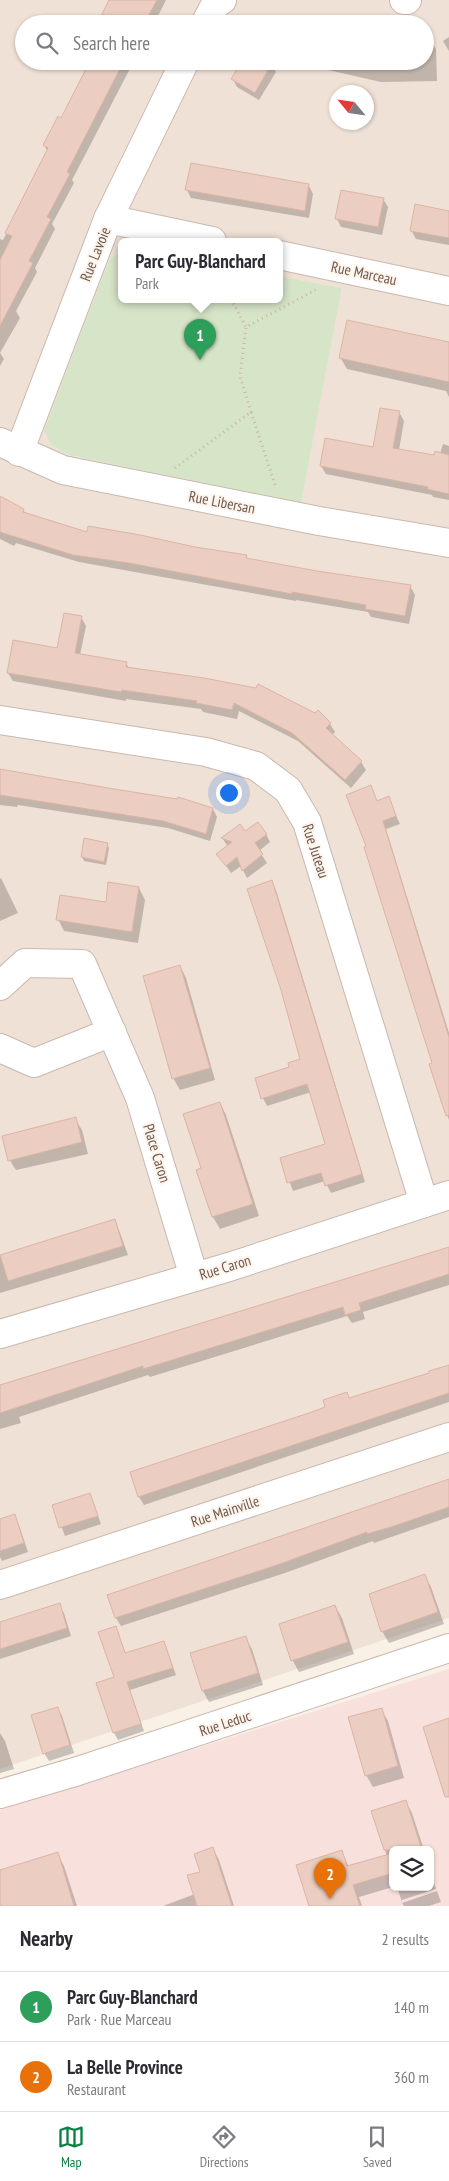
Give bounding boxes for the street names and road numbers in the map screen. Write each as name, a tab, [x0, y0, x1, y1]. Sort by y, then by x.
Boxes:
street label: Rue Lavoie	[76, 224, 114, 284]
street label: Rue Marceau	[329, 257, 399, 289]
street label: Rue Libersan	[187, 486, 257, 518]
street label: Rue Juteau	[298, 821, 334, 881]
street label: Place Caron	[139, 1121, 175, 1185]
street label: Rue Caron	[197, 1250, 253, 1284]
street label: Rue Mainville	[188, 1491, 262, 1531]
street label: Rue Leduc	[197, 1706, 254, 1740]

